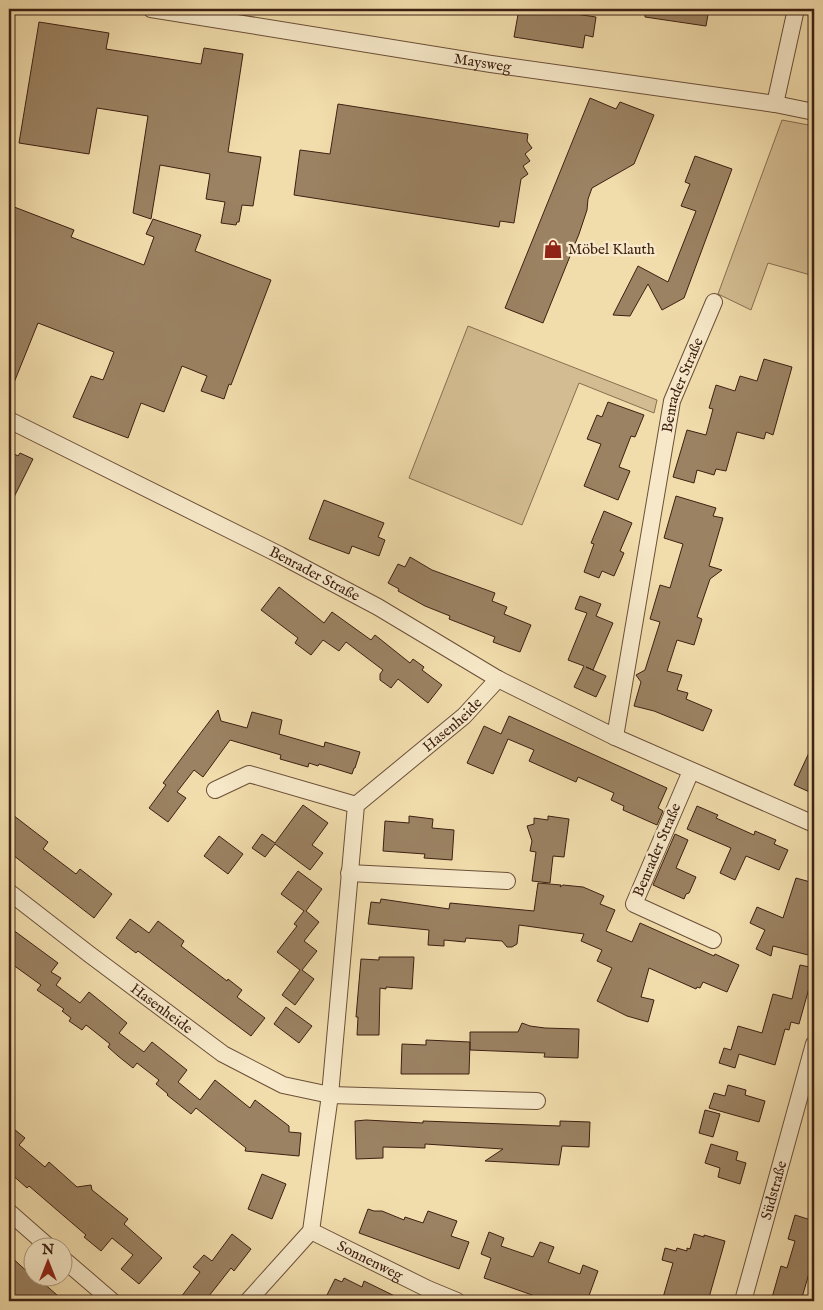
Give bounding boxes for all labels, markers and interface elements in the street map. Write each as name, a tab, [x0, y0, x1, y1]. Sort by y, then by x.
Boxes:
street label: Maysweg	[453, 49, 514, 76]
shop icon: Möbel Klauth	[542, 238, 564, 260]
place label: Möbel Klauth	[568, 240, 655, 259]
street label: Benrader Straße	[657, 334, 707, 434]
street label: Benrader Straße	[266, 542, 363, 605]
street label: Hasenheide	[418, 693, 486, 756]
street label: Benrader Straße	[629, 800, 685, 900]
street label: Hasenheide	[127, 979, 197, 1038]
street label: Südstraße	[756, 1158, 791, 1222]
street label: Sonnenweg	[334, 1236, 407, 1285]
north arrow	[22, 1238, 72, 1288]
text: N	[41, 1241, 54, 1259]

